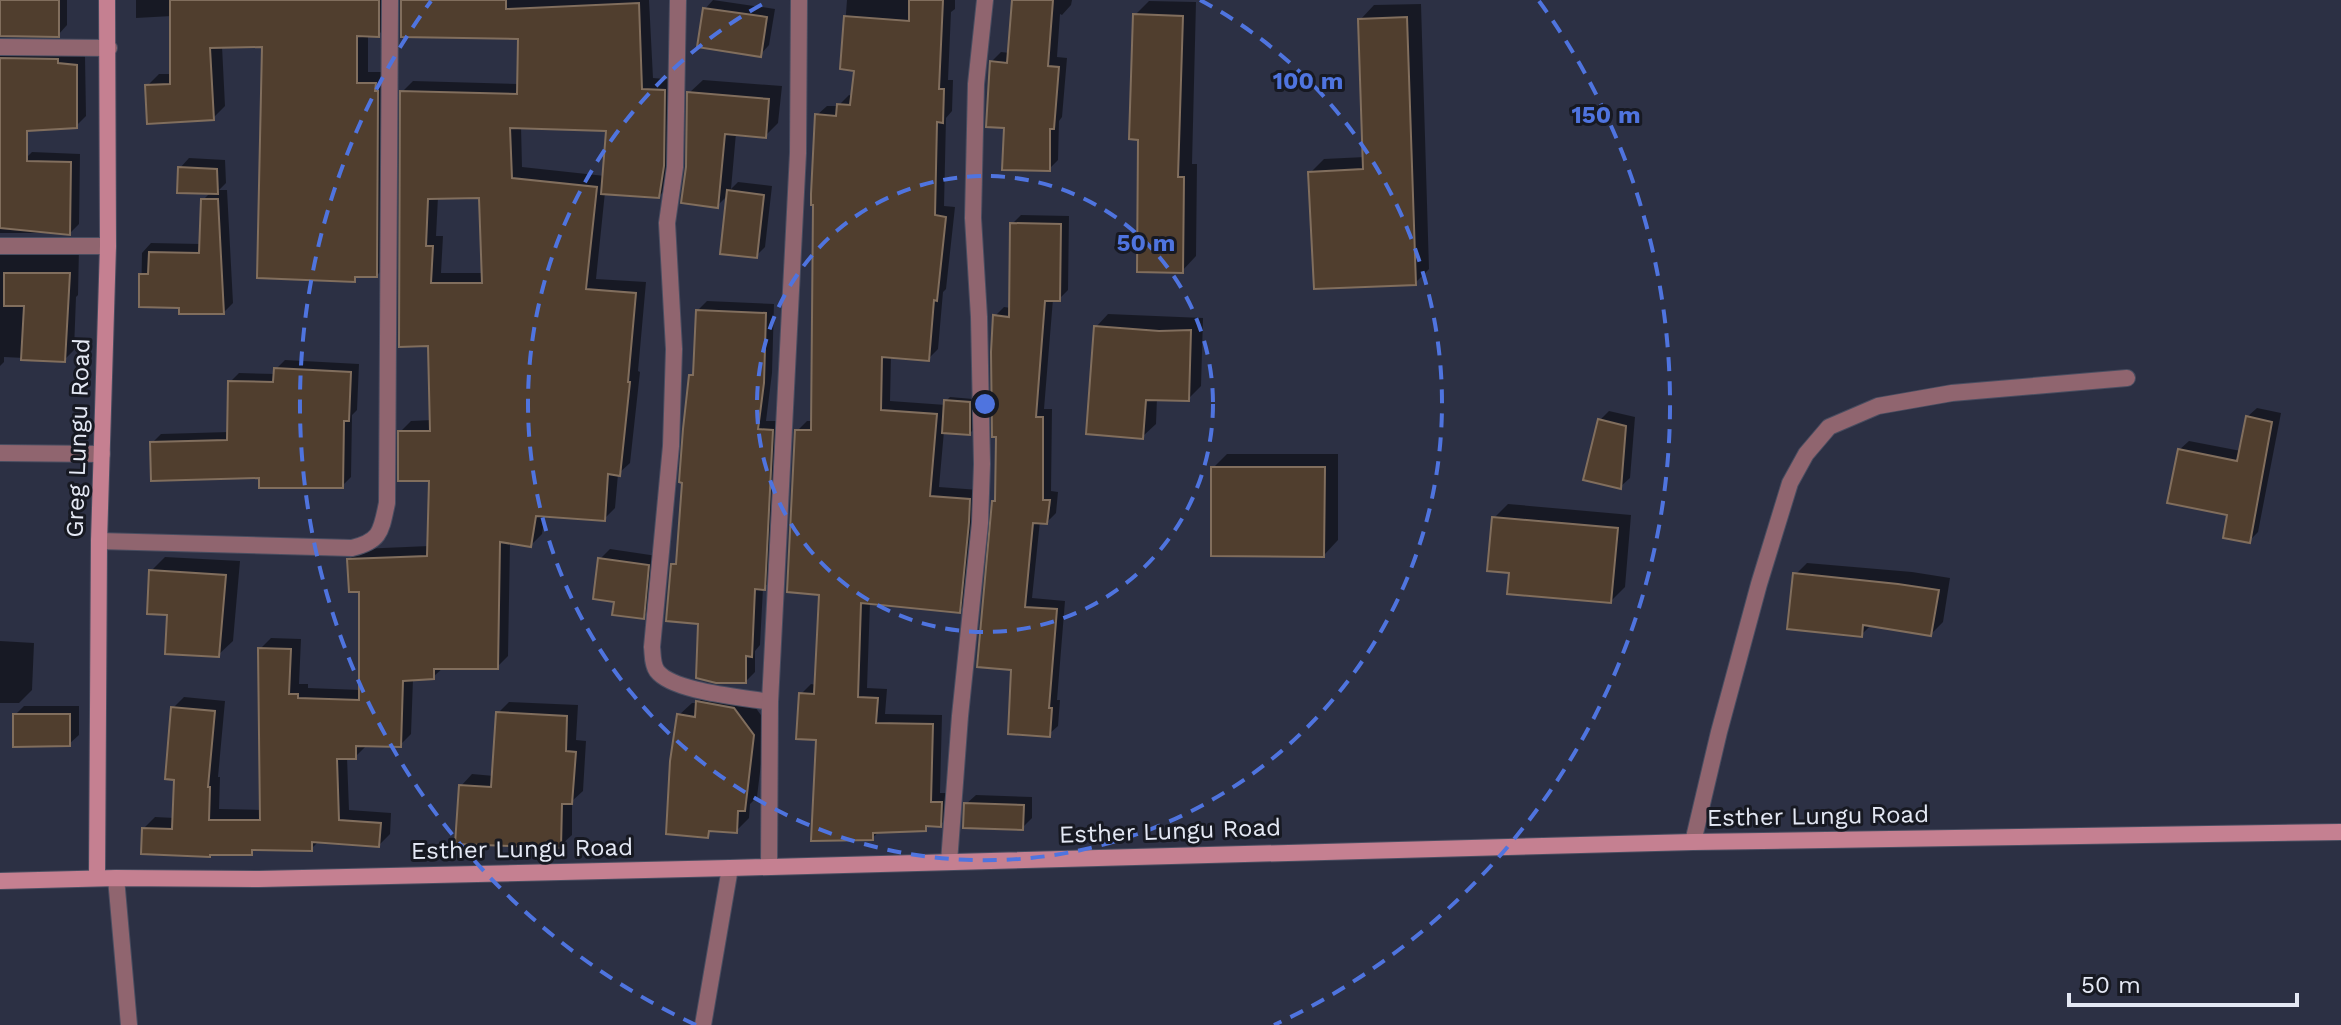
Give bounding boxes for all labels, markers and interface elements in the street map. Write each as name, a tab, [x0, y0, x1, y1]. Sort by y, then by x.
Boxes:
text: 100 m	[1273, 67, 1343, 95]
text: 150 m	[1571, 101, 1641, 129]
text: 50 m	[1117, 229, 1175, 257]
street label: Greg Lungu Road	[61, 338, 95, 538]
centre of rings	[971, 390, 999, 418]
street label: Esther Lungu Road	[1707, 800, 1929, 832]
street label: Esther Lungu Road	[1058, 813, 1282, 849]
street label: Esther Lungu Road	[411, 833, 633, 865]
scale bar	[2069, 957, 2297, 1007]
text: 50 m	[2081, 971, 2141, 999]

